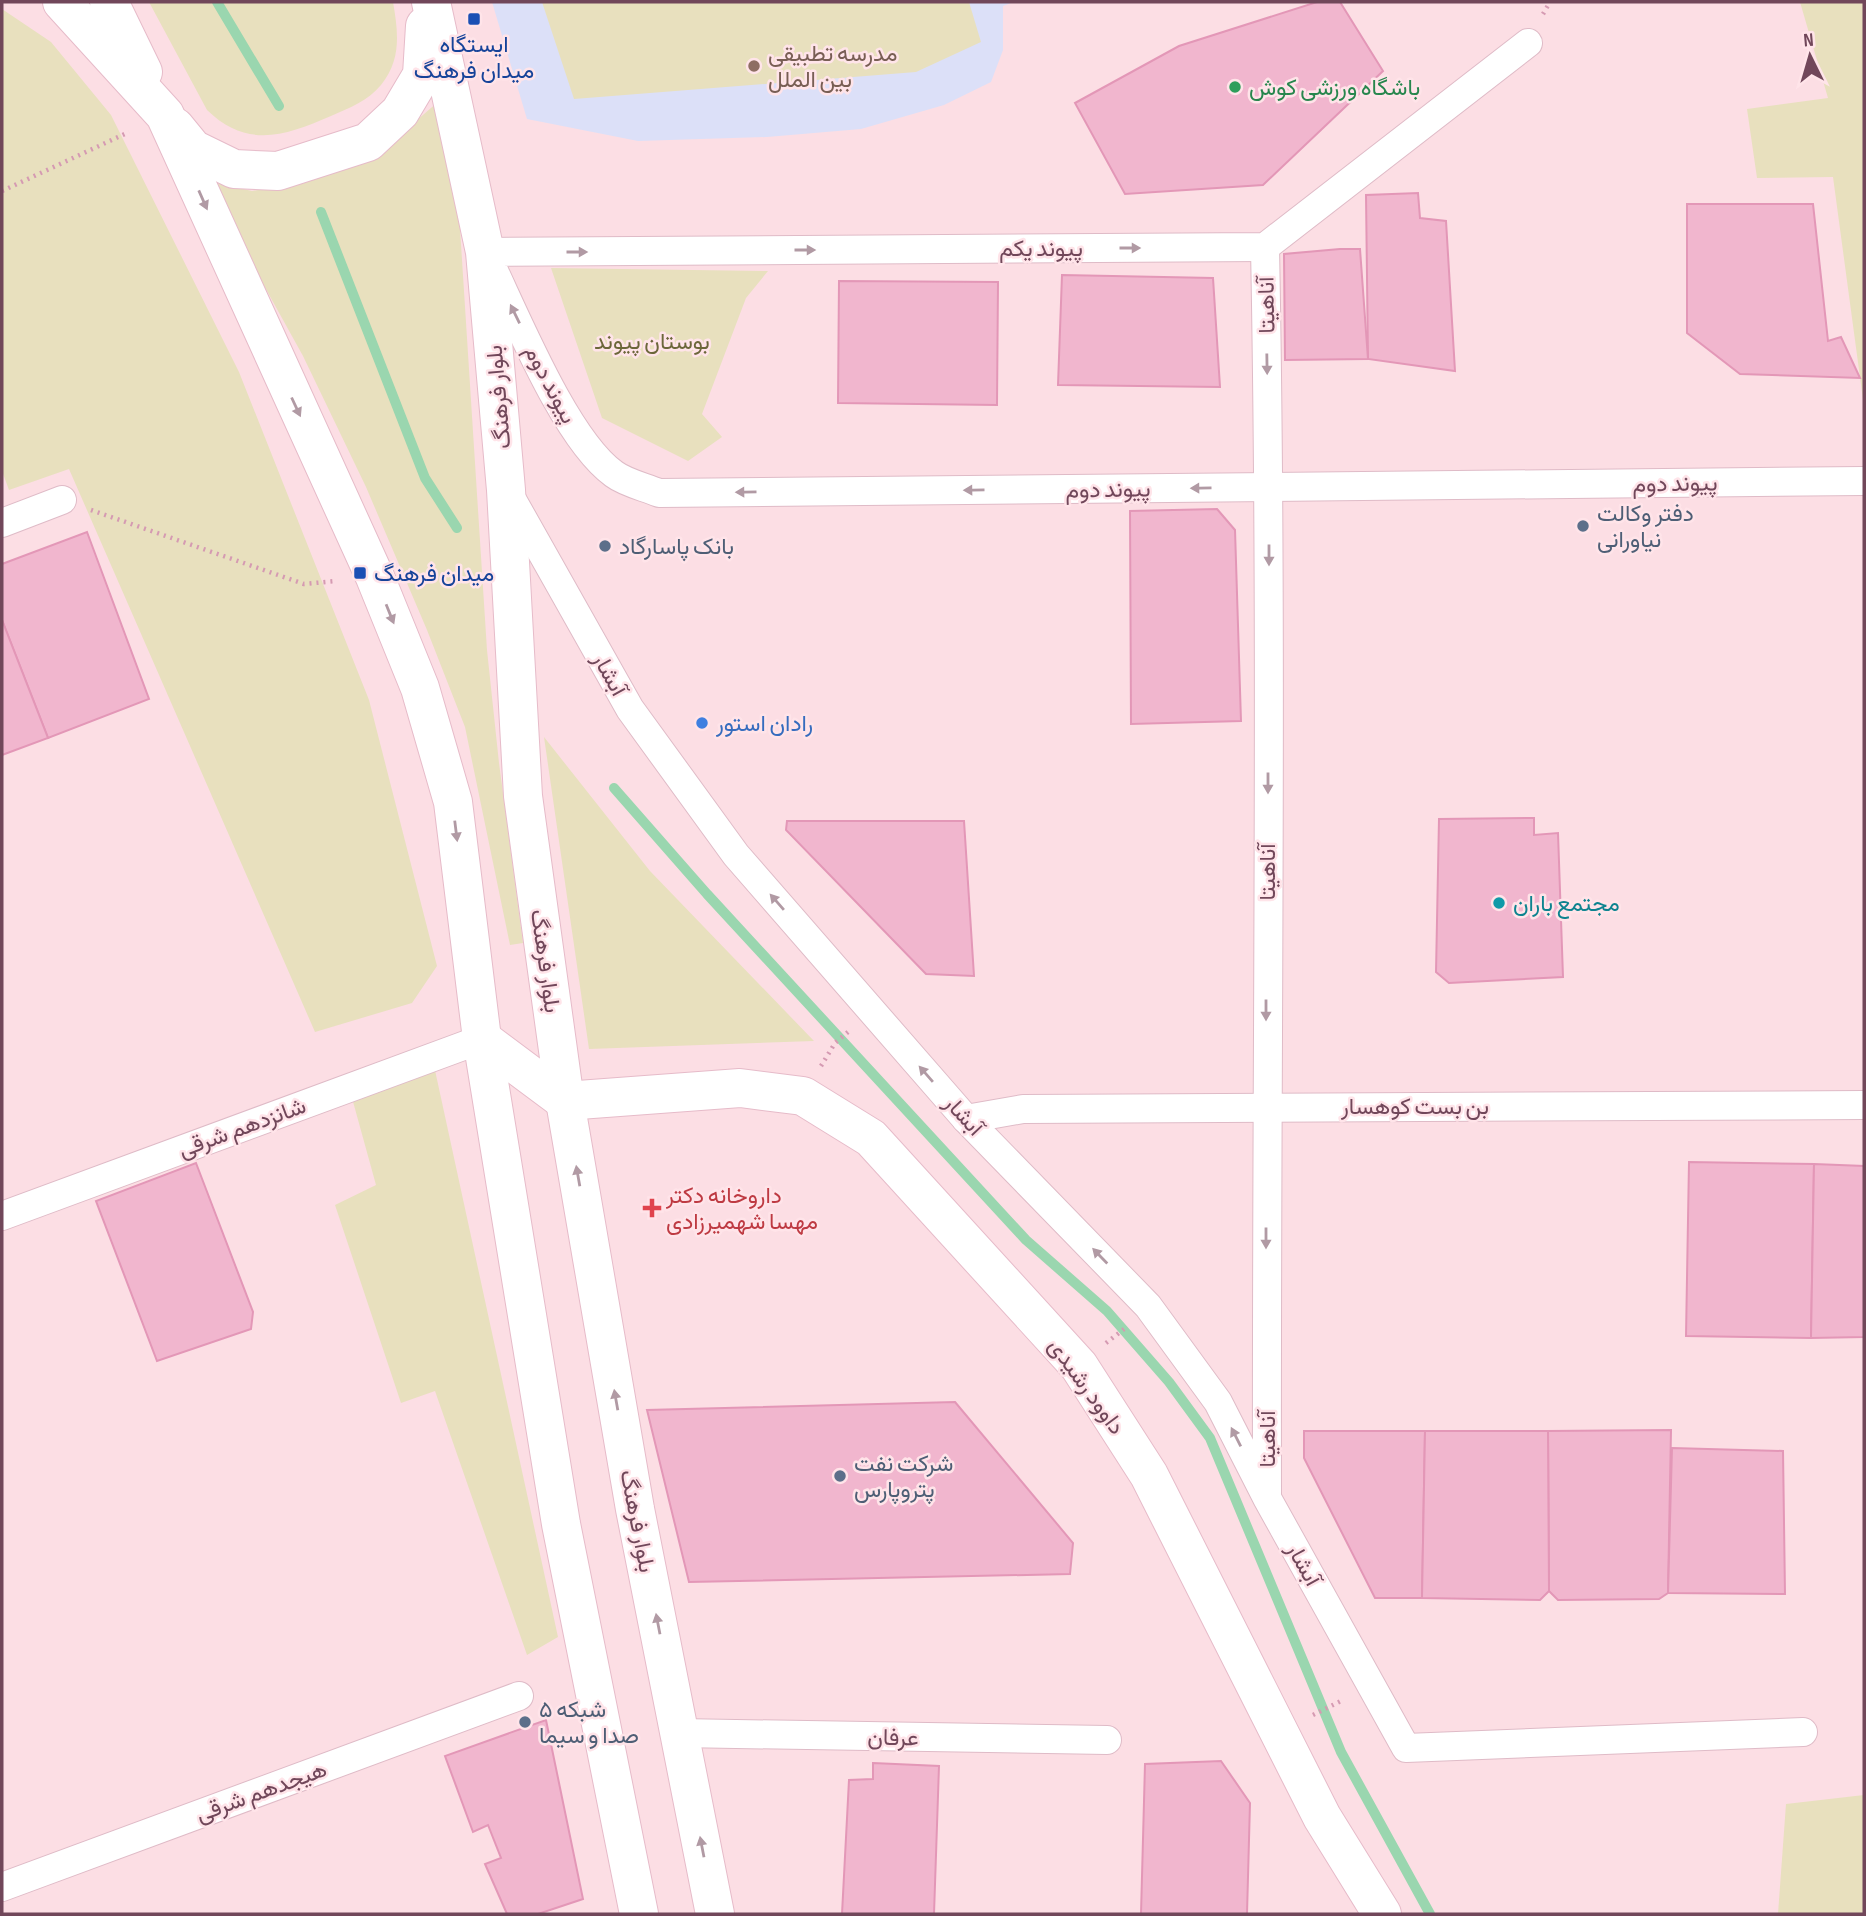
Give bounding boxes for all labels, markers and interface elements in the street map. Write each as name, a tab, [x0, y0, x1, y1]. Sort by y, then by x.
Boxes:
marker: ایستگاه میدان فرهنگ	[466, 11, 482, 27]
north arrow	[1775, 21, 1845, 91]
text: N	[1803, 29, 1815, 52]
place label: ایستگاه میدان فرهنگ	[414, 31, 534, 85]
place label: مدرسه تطبیقی بین الملل	[768, 40, 898, 94]
marker: مدرسه تطبیقی بین الملل	[746, 58, 762, 74]
place label: باشگاه ورزشی کوش	[1249, 74, 1420, 102]
marker: باشگاه ورزشی کوش	[1227, 79, 1243, 95]
one-way arrow	[198, 189, 209, 210]
street label: پیوند یکم	[999, 235, 1083, 264]
one-way arrow	[1120, 242, 1142, 254]
one-way arrow	[794, 244, 816, 256]
one-way arrow	[567, 246, 589, 258]
street label: آناهیتا	[1252, 275, 1281, 334]
one-way arrow	[510, 304, 521, 324]
park label: بوستان پیوند	[594, 328, 710, 357]
street label: پیوند دوم	[517, 340, 582, 429]
street label: بلوار فرهنگ	[481, 344, 517, 450]
one-way arrow	[1262, 353, 1273, 375]
one-way arrow	[291, 397, 302, 417]
street label: پیوند دوم	[1632, 469, 1718, 500]
street label: پیوند دوم	[1065, 475, 1151, 506]
one-way arrow	[1190, 482, 1212, 494]
one-way arrow	[963, 484, 985, 496]
one-way arrow	[735, 486, 757, 498]
place label: دفتر وکالت نیاورانی	[1597, 500, 1694, 554]
marker: دفتر وکالت نیاورانی	[1575, 518, 1591, 534]
place label: بانک پاسارگاد	[619, 533, 734, 562]
marker: بانک پاسارگاد	[597, 538, 613, 554]
one-way arrow	[1263, 545, 1275, 567]
place label: میدان فرهنگ	[374, 560, 494, 588]
marker: میدان فرهنگ	[352, 565, 368, 581]
one-way arrow	[385, 604, 396, 625]
street label: آبشار	[585, 647, 633, 703]
place label: رادان استور	[715, 710, 813, 738]
marker: رادان استور	[694, 715, 710, 731]
one-way arrow	[1262, 772, 1274, 794]
one-way arrow	[451, 820, 462, 842]
street label: آناهیتا	[1254, 842, 1282, 901]
place label: مجتمع باران	[1513, 890, 1620, 919]
one-way arrow	[769, 893, 785, 911]
marker: مجتمع باران	[1491, 895, 1507, 911]
street label: بلوار فرهنگ	[524, 908, 566, 1015]
one-way arrow	[1260, 1000, 1272, 1022]
one-way arrow	[919, 1065, 934, 1082]
street label: آبشار	[937, 1089, 990, 1143]
street label: شانزدهم شرقی	[175, 1092, 310, 1164]
street label: بن بست کوهسار	[1340, 1093, 1489, 1121]
one-way arrow	[572, 1165, 583, 1187]
place label: داروخانه دکتر مهسا شهمیرزادی	[665, 1182, 818, 1236]
marker: داروخانه دکتر مهسا شهمیرزادی	[644, 1200, 660, 1216]
one-way arrow	[1260, 1227, 1272, 1249]
one-way arrow	[1092, 1248, 1108, 1264]
street label: داوود رشیدی	[1042, 1333, 1131, 1440]
one-way arrow	[610, 1389, 621, 1411]
street label: آناهیتا	[1254, 1409, 1282, 1468]
one-way arrow	[1231, 1427, 1242, 1447]
place label: شرکت نفت پتروپارس	[854, 1450, 954, 1505]
street label: بلوار فرهنگ	[613, 1467, 661, 1575]
marker: شرکت نفت پتروپارس	[832, 1468, 848, 1484]
street label: آبشار	[1279, 1537, 1327, 1593]
one-way arrow	[652, 1613, 663, 1635]
place label: شبکه ۵ صدا و سیما	[539, 1696, 639, 1750]
marker: شبکه ۵ صدا و سیما	[517, 1714, 533, 1730]
street label: عرفان	[867, 1724, 919, 1752]
street label: هیجدهم شرقی	[192, 1755, 331, 1829]
one-way arrow	[696, 1836, 707, 1858]

